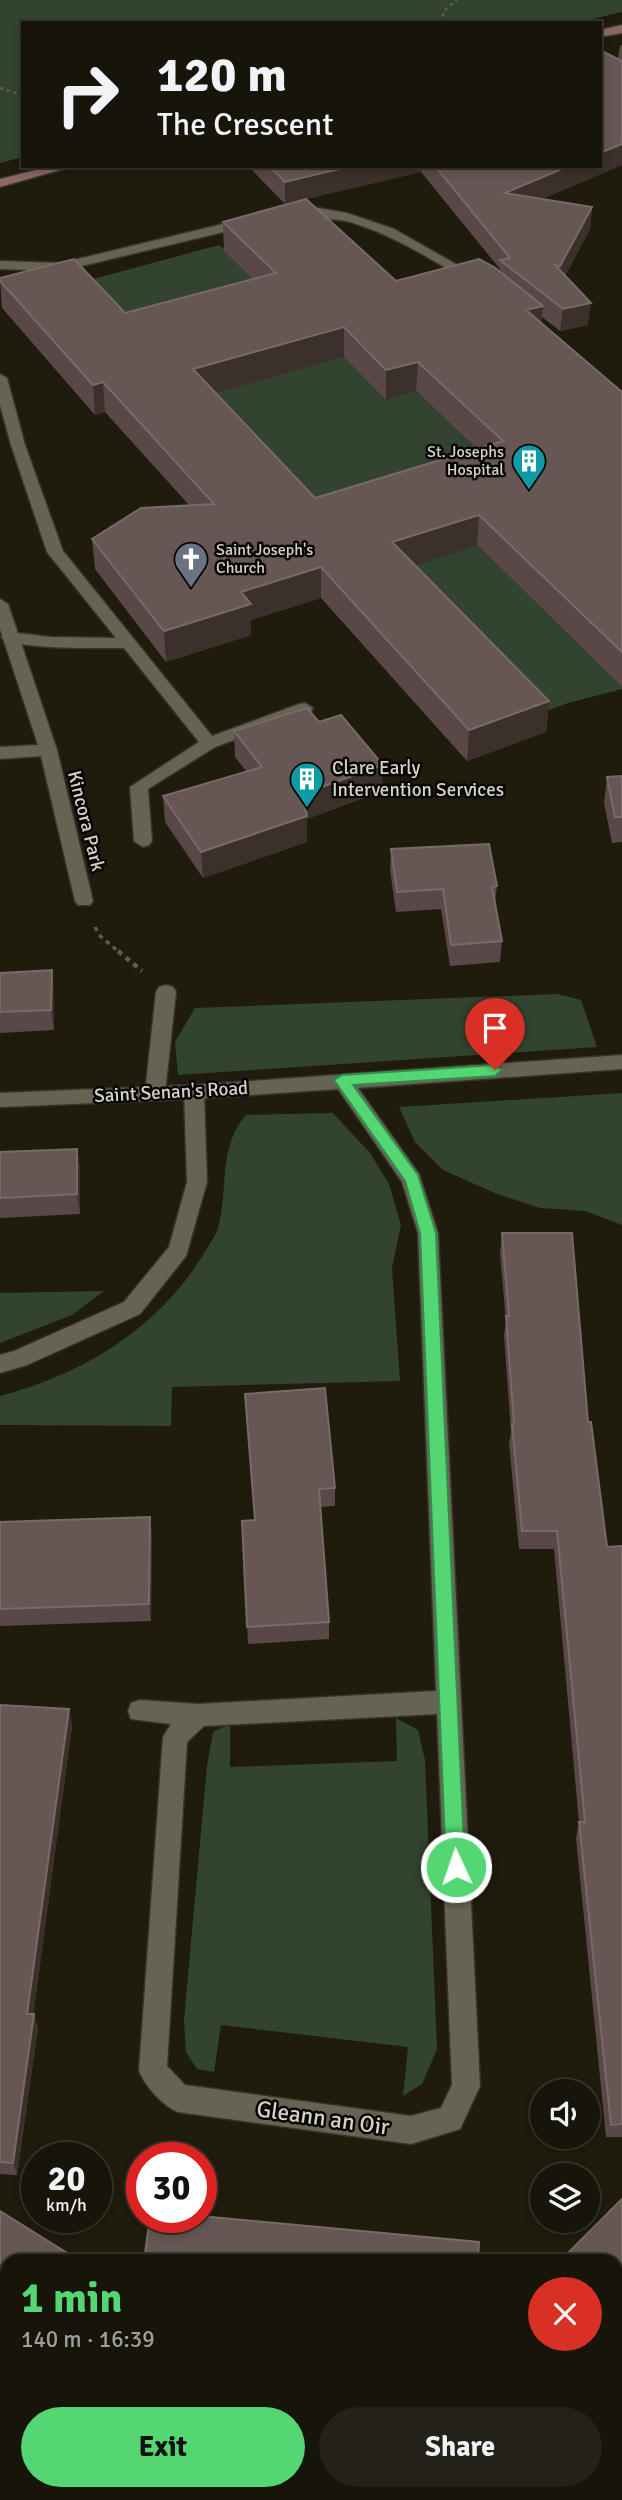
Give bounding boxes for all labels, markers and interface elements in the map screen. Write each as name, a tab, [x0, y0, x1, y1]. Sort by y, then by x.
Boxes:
text: 120 m	[157, 45, 287, 105]
icon: right	[42, 49, 133, 140]
text: The Crescent	[157, 105, 333, 144]
place label: St. Josephs Hospital	[427, 442, 504, 480]
building icon: St. Josephs Hospital	[510, 442, 548, 491]
church icon: Saint Joseph's Church	[172, 540, 210, 589]
place label: Saint Joseph's Church	[216, 540, 313, 578]
place label: Clare Early Intervention Services	[332, 756, 504, 802]
building icon: Clare Early Intervention Services	[288, 760, 326, 809]
street label: Kincora Park	[62, 768, 110, 874]
pin	[465, 998, 525, 1070]
icon: arrive	[476, 1009, 514, 1047]
street label: Saint Senan's Road	[93, 1076, 249, 1108]
position arrow	[419, 1830, 493, 1904]
map controls	[530, 2079, 600, 2233]
button: sound	[530, 2079, 600, 2149]
street label: Gleann an Oir	[255, 2094, 392, 2142]
speed limit sign: 30	[126, 2142, 217, 2233]
text: 20	[48, 2157, 85, 2200]
button: layers	[530, 2163, 600, 2233]
text: km/h	[46, 2194, 87, 2216]
text: 1 min	[21, 2273, 122, 2324]
button: close	[528, 2277, 602, 2351]
text: 140 m · 16:39	[21, 2325, 155, 2354]
button: Exit	[21, 2407, 305, 2487]
button: Share	[319, 2407, 602, 2487]

